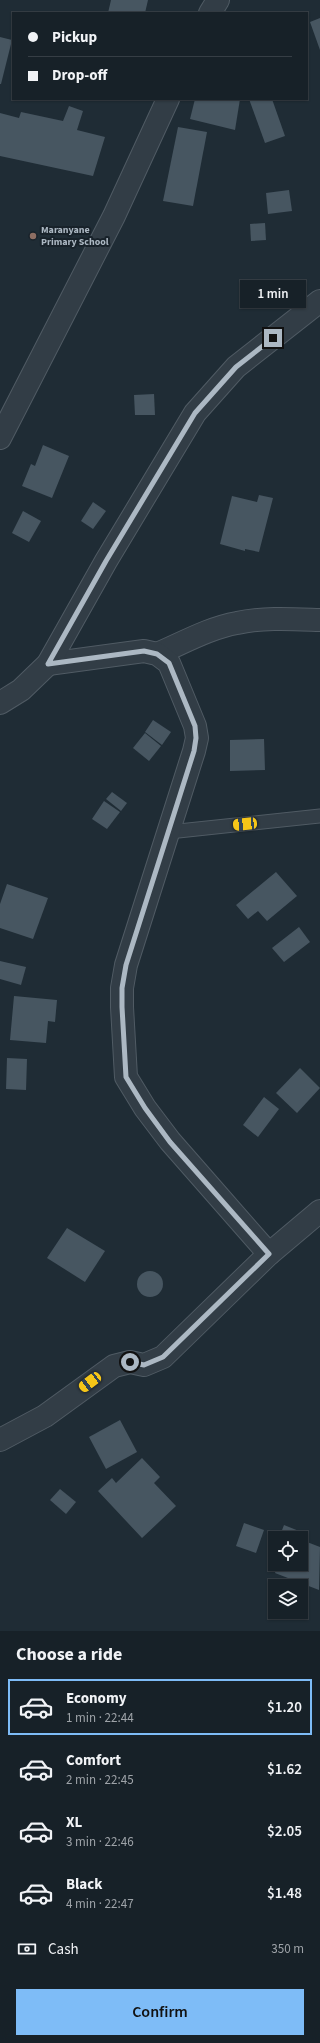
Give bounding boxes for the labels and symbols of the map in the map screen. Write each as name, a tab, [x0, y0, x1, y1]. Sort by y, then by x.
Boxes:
place label: Maranyane Primary School	[41, 223, 109, 249]
marker: Maranyane Primary School	[28, 231, 38, 241]
callout: 1 min	[240, 280, 306, 308]
route end	[264, 329, 282, 347]
car	[232, 817, 258, 831]
route start	[121, 1353, 139, 1371]
car	[77, 1370, 103, 1394]

